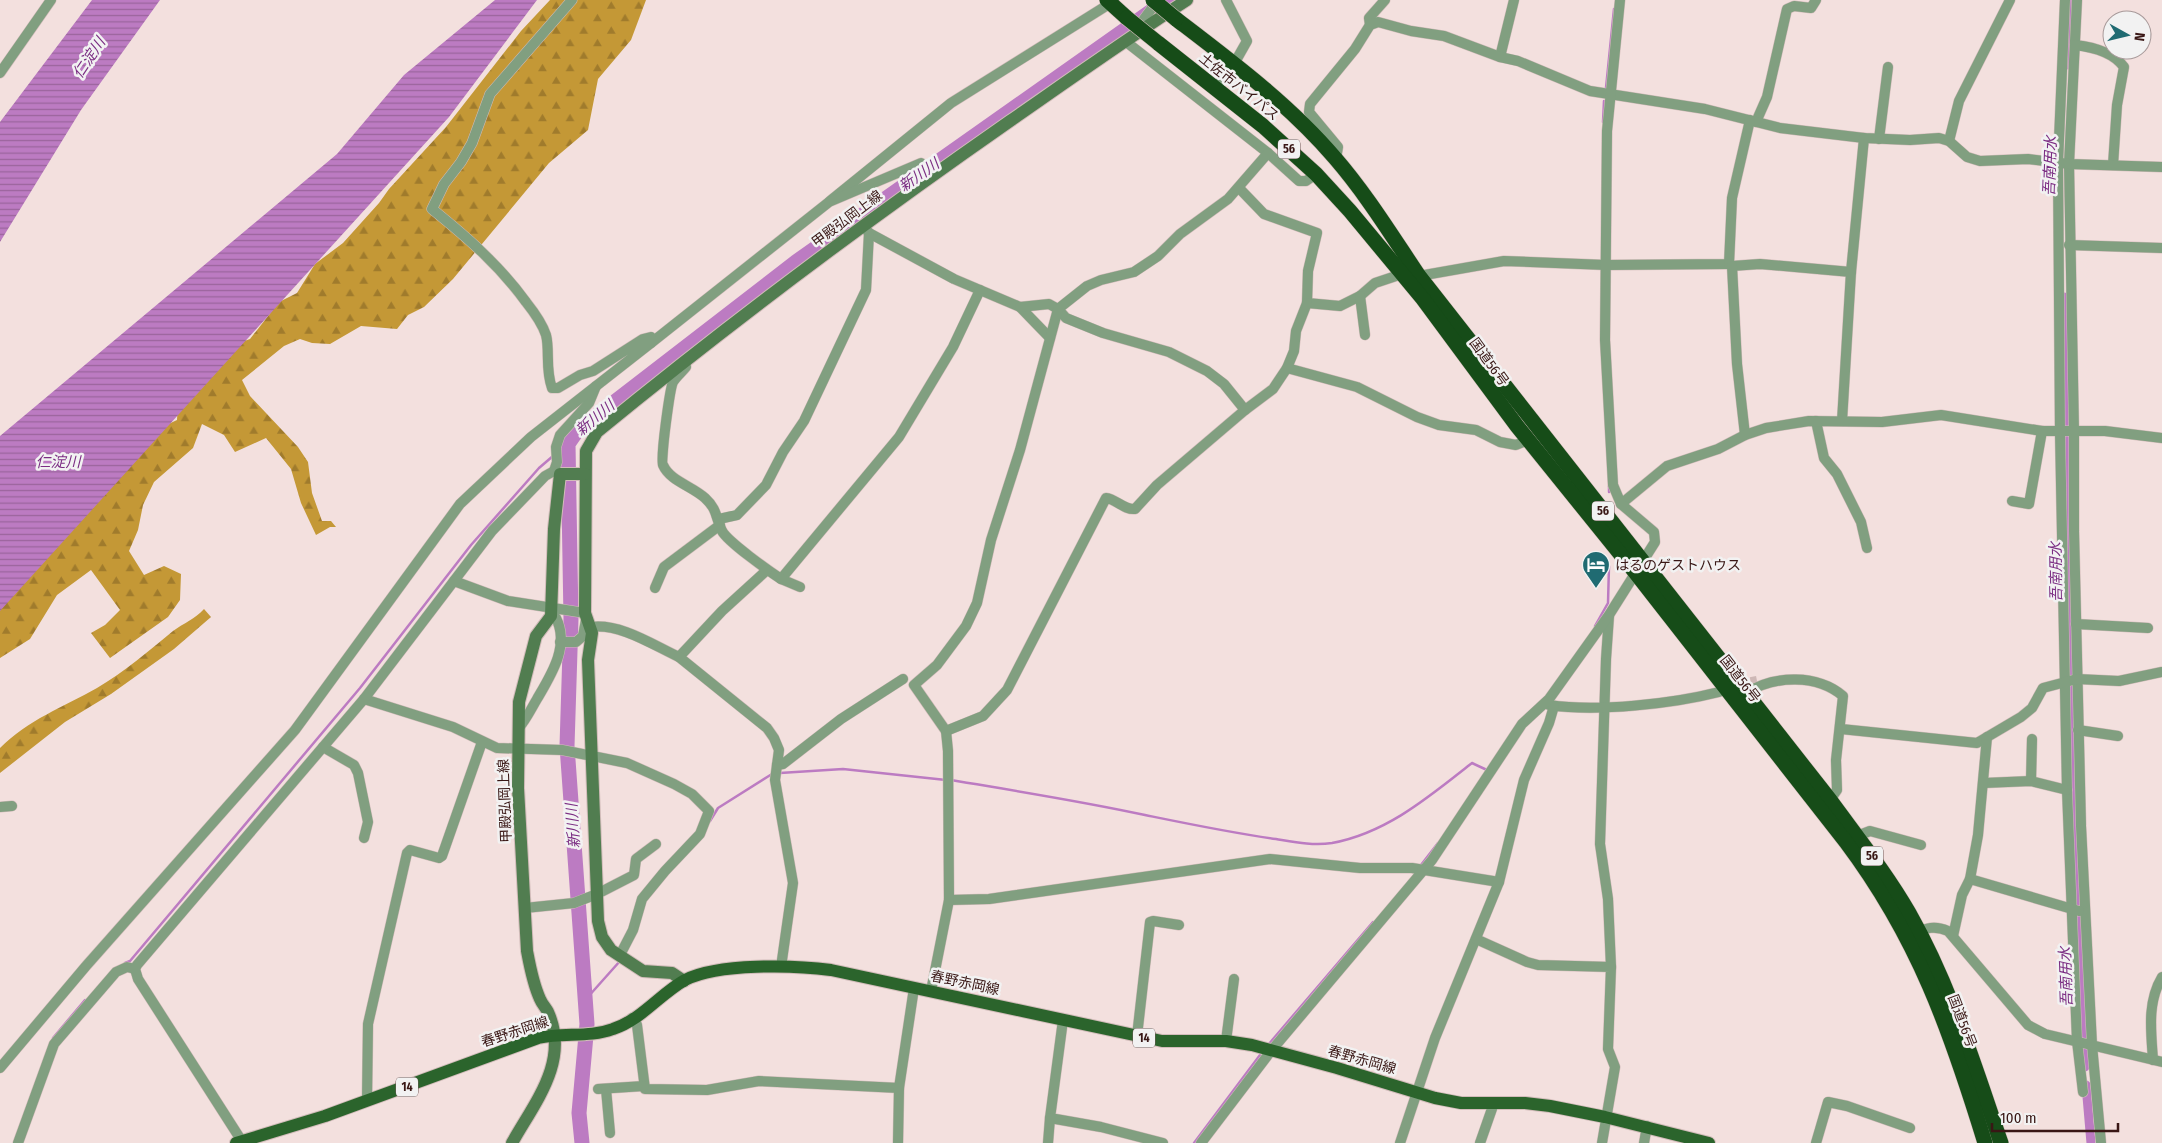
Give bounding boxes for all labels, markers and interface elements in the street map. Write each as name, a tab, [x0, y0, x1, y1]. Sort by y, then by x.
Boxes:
north arrow	[2102, 10, 2152, 60]
text: N	[2130, 31, 2148, 42]
water label: 仁淀川	[69, 33, 110, 82]
street label: 土佐市バイパス	[1196, 50, 1282, 124]
water label: 吾南用水	[2040, 134, 2060, 196]
road number: 56	[1278, 140, 1300, 158]
water label: 新川川	[895, 154, 944, 195]
street label: 甲殿弘岡上線	[808, 187, 886, 251]
street label: 国道56号	[1466, 335, 1512, 389]
water label: 新川川	[572, 395, 620, 439]
water label: 仁淀川	[35, 453, 82, 471]
road number: 56	[1592, 502, 1614, 520]
water label: 吾南用水	[2046, 540, 2066, 602]
hotel icon: はるのゲストハウス	[1581, 550, 1611, 589]
place label: はるのゲストハウス	[1615, 557, 1741, 574]
street label: 国道56号	[1716, 652, 1764, 706]
street label: 甲殿弘岡上線	[495, 759, 515, 843]
water label: 新川川	[562, 801, 584, 849]
road number: 56	[1861, 846, 1883, 866]
water label: 吾南用水	[2056, 945, 2076, 1007]
street label: 春野赤岡線	[929, 967, 1001, 999]
street label: 国道56号	[1944, 992, 1980, 1050]
street label: 春野赤岡線	[479, 1013, 551, 1051]
road number: 14	[1133, 1028, 1155, 1048]
street label: 春野赤岡線	[1326, 1042, 1398, 1078]
road number: 14	[396, 1078, 418, 1096]
scale bar	[1992, 1100, 2118, 1132]
text: 100 m	[2000, 1109, 2037, 1127]

